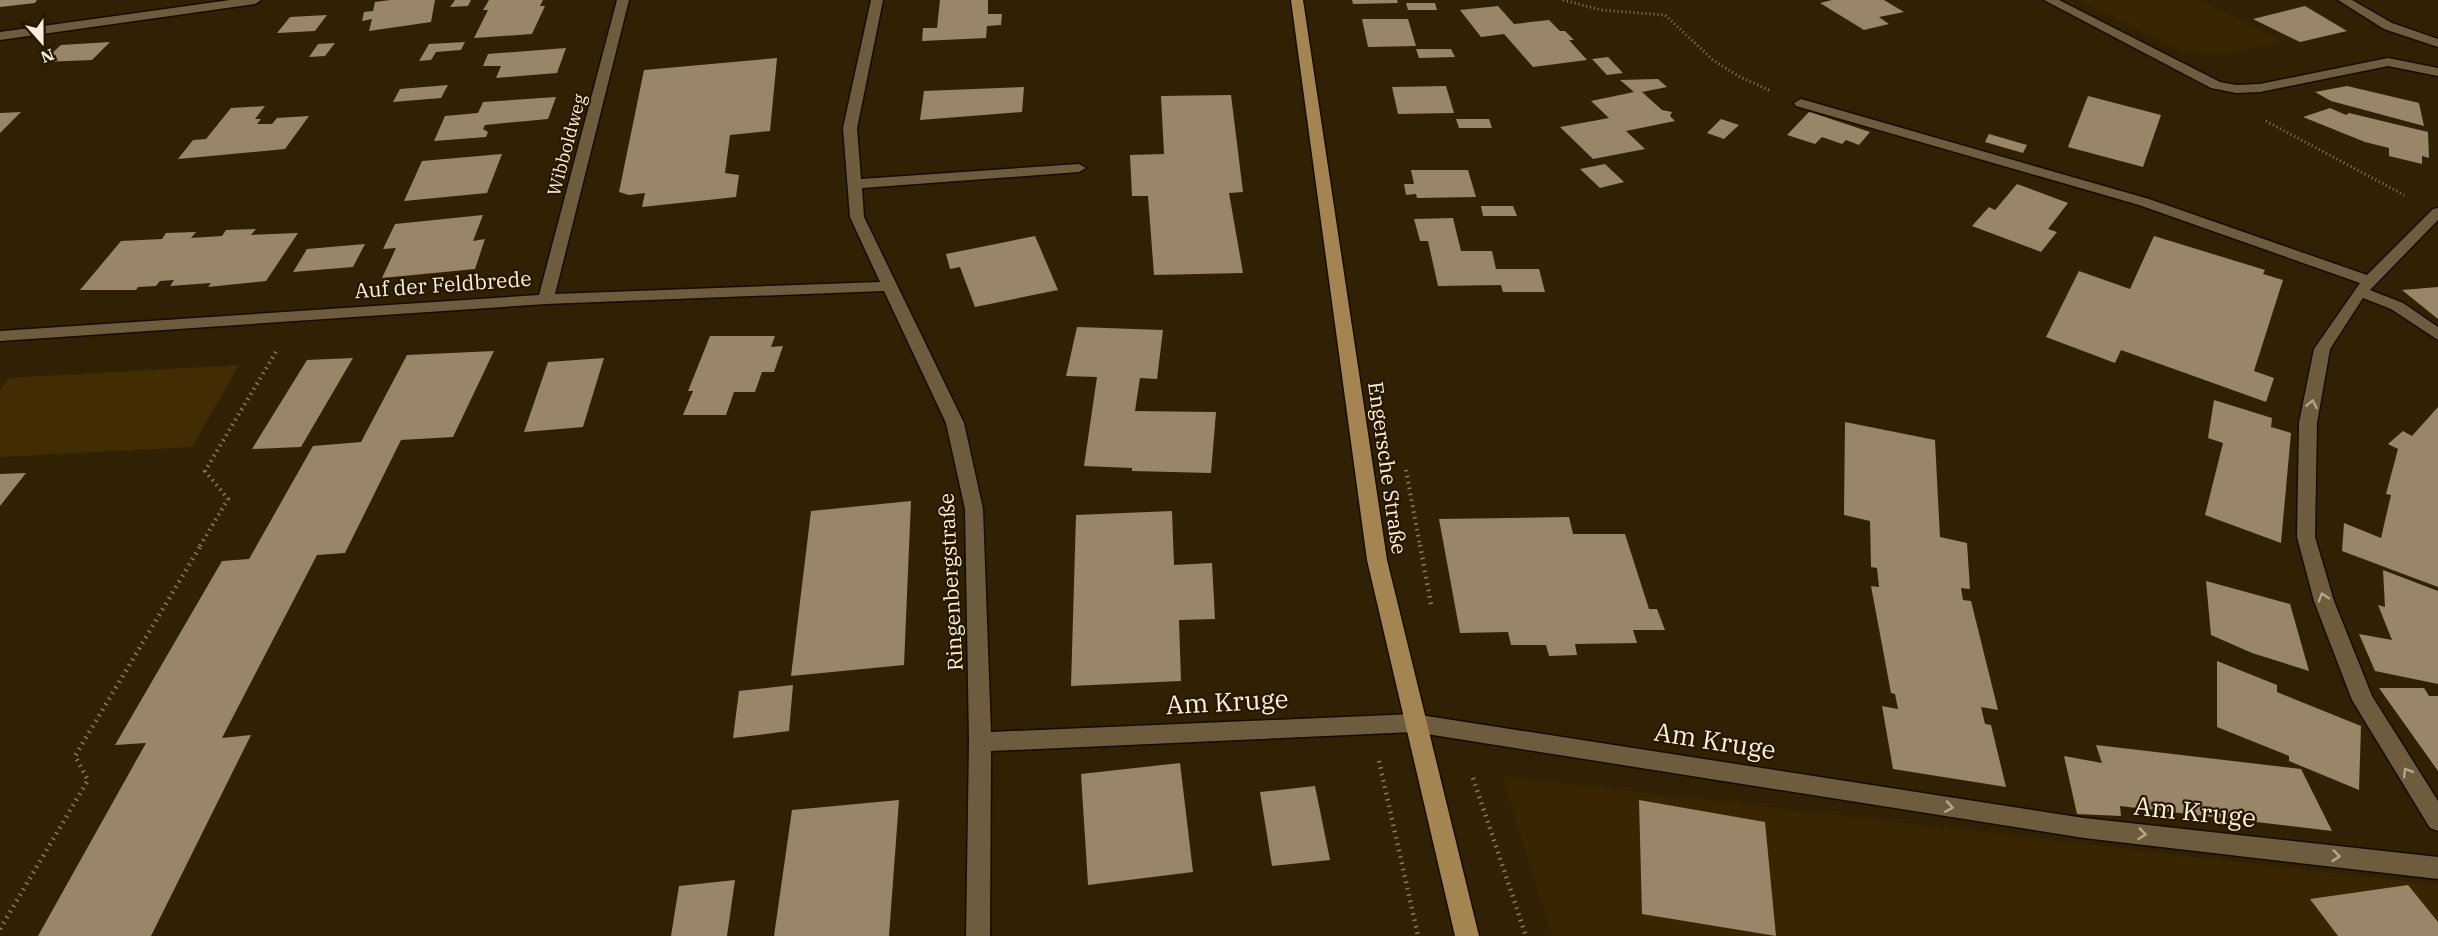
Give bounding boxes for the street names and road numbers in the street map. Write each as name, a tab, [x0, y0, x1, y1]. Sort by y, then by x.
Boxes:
street label: Wibboldweg	[542, 91, 591, 198]
street label: Auf der Feldbrede	[354, 264, 532, 304]
street label: Engersche Straße	[1362, 380, 1414, 556]
street label: Ringenbergstraße	[931, 493, 969, 672]
street label: Am Kruge	[1165, 681, 1289, 721]
street label: Am Kruge	[1652, 714, 1778, 766]
street label: Am Kruge	[2132, 788, 2258, 834]

